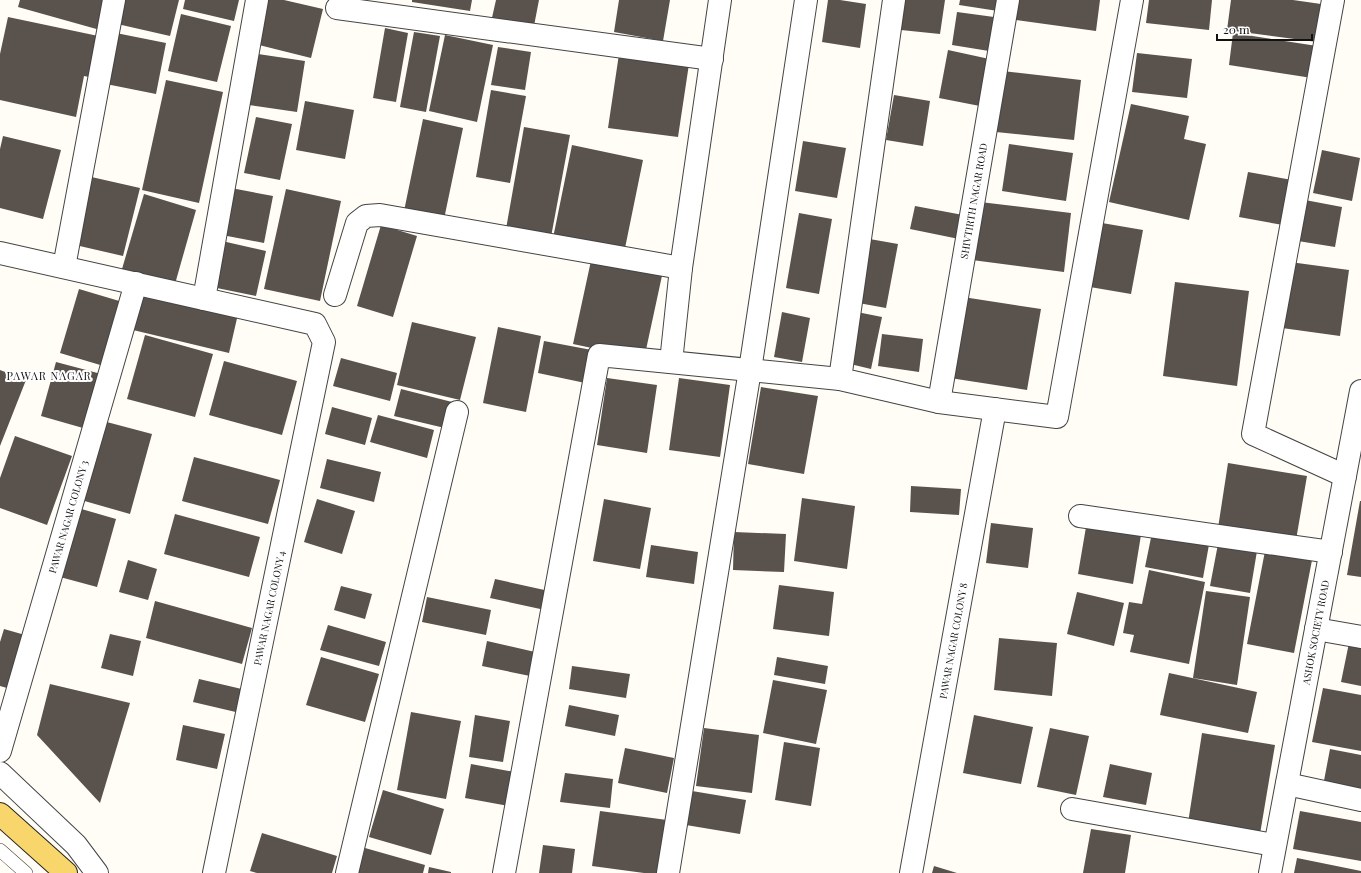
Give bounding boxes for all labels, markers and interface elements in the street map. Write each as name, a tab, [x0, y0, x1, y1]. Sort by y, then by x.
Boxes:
scale bar	[1217, 16, 1312, 42]
text: 20 m	[1223, 21, 1250, 37]
street label: SHIVTIRTH NAGAR ROAD	[957, 142, 990, 260]
district label: PAWAR NAGAR	[6, 368, 92, 383]
street label: PAWAR NAGAR COLONY 3	[45, 458, 91, 575]
street label: PAWAR NAGAR COLONY 4	[250, 549, 288, 667]
street label: ASHOK SOCIETY ROAD	[1299, 579, 1332, 687]
street label: PAWAR NAGAR COLONY 8	[936, 582, 970, 700]

